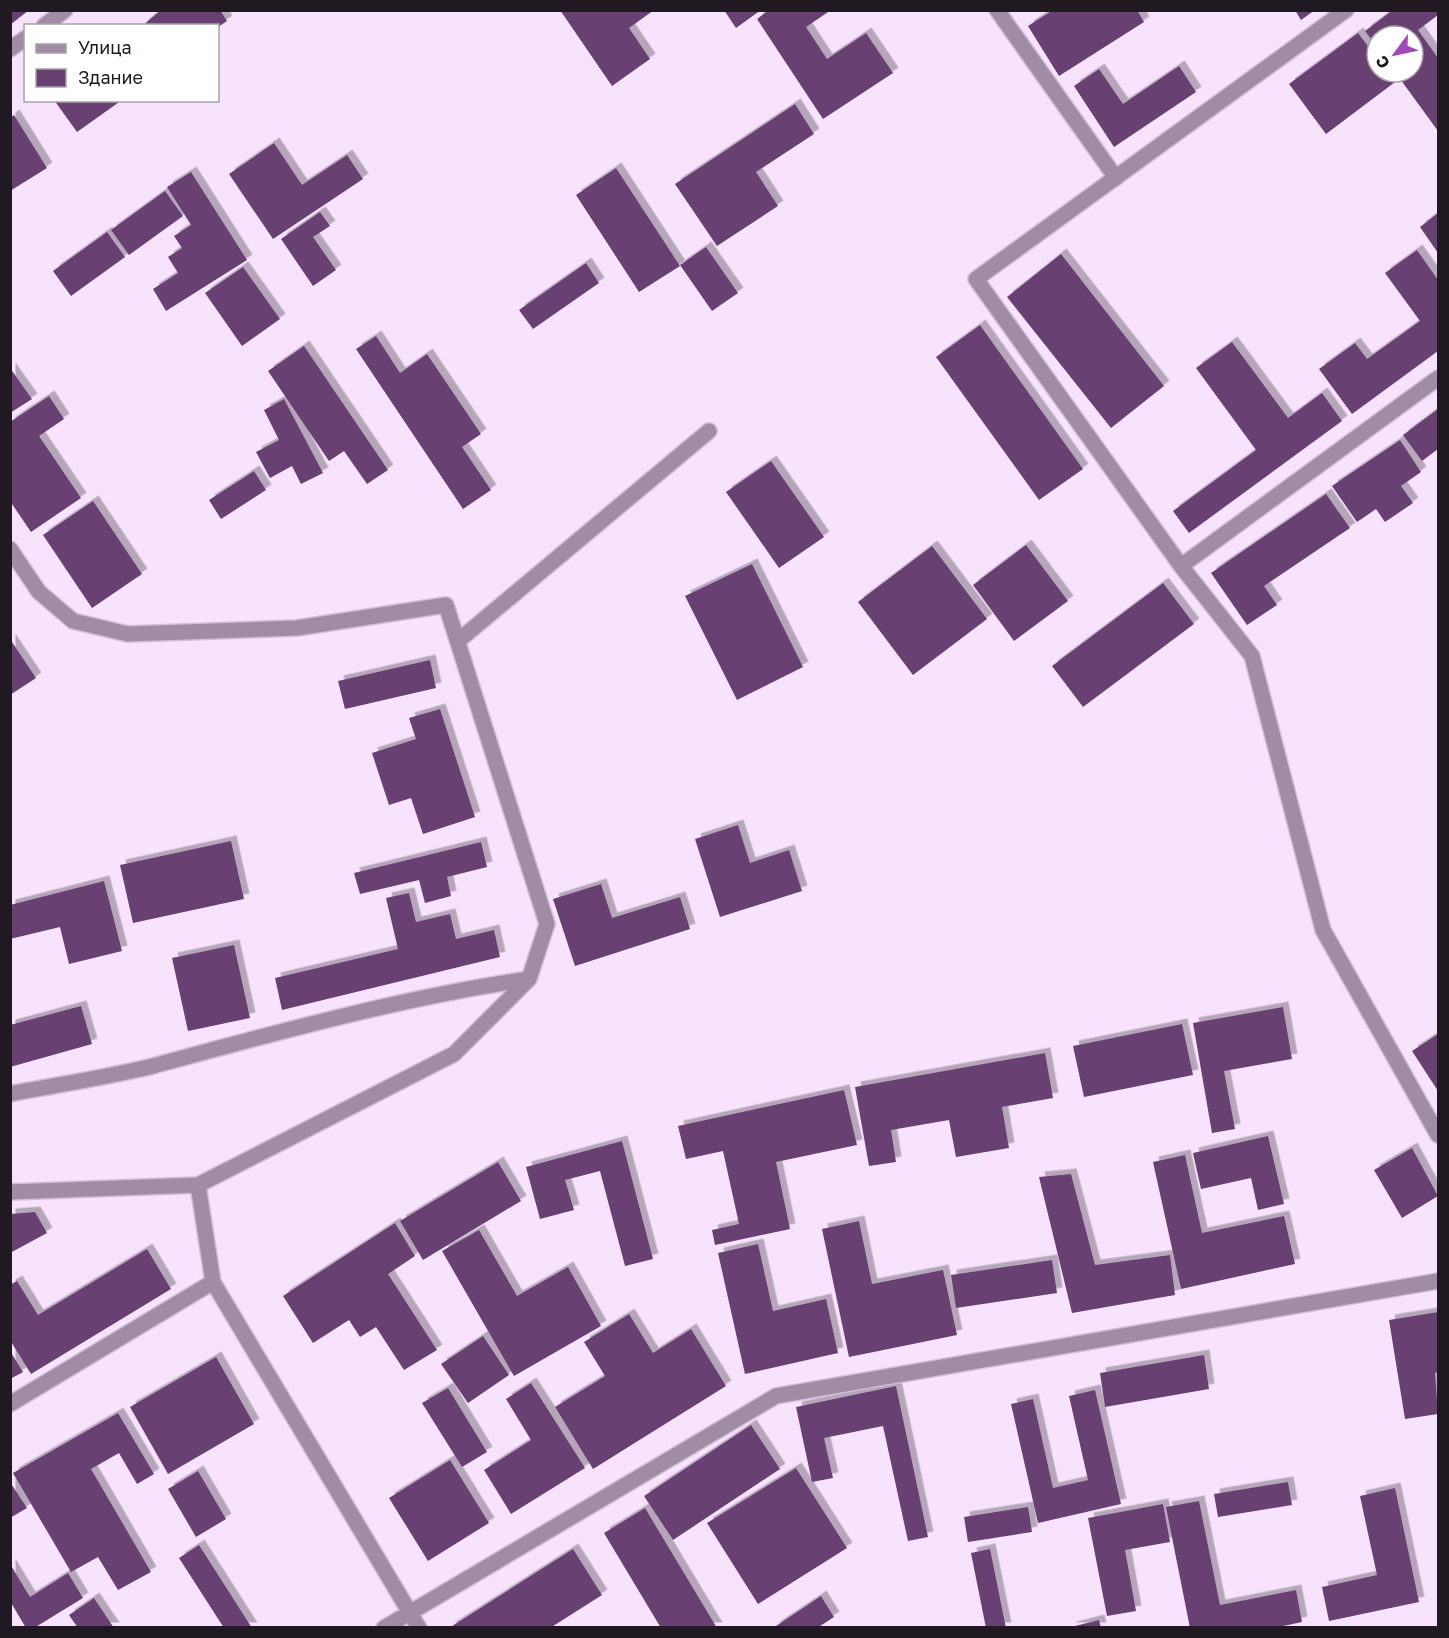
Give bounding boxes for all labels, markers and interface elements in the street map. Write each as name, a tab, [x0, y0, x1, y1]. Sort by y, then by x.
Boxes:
legend	[24, 24, 219, 102]
north arrow	[1365, 24, 1425, 84]
text: Улица	[78, 36, 132, 58]
text: С	[1371, 52, 1394, 72]
text: Здание	[78, 66, 143, 88]

